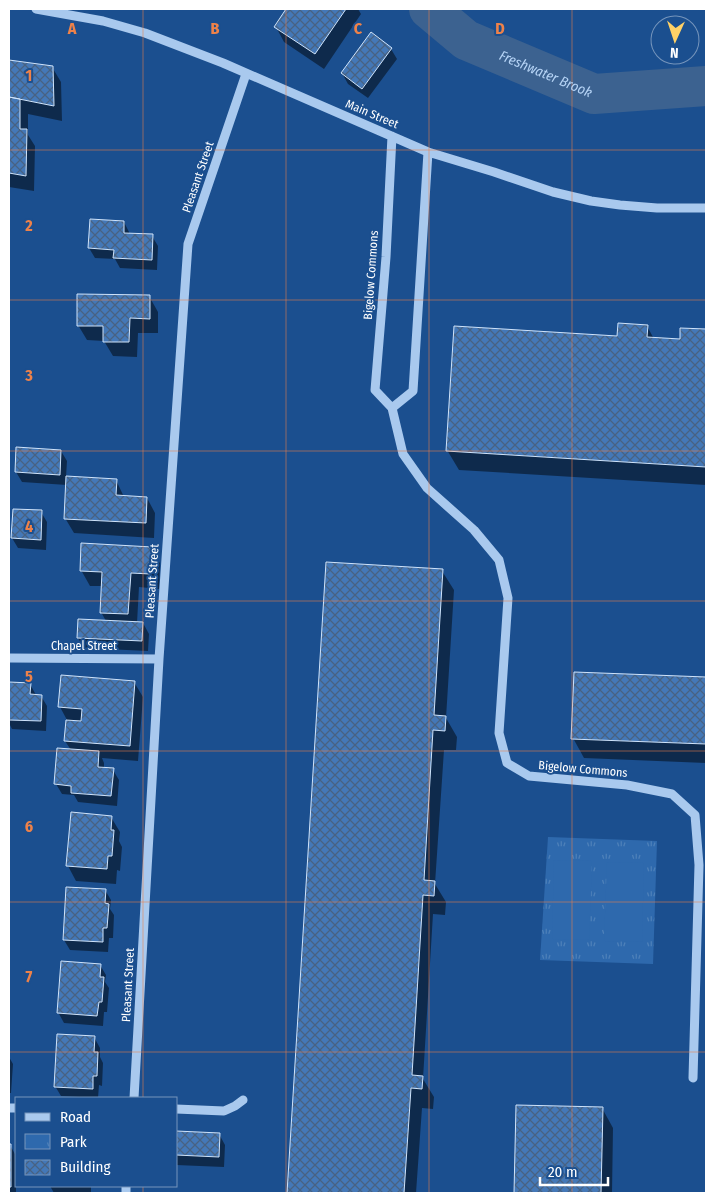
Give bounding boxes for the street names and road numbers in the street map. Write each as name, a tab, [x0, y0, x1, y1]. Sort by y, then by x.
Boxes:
street label: Main Street	[343, 97, 401, 131]
street label: Pleasant Street	[179, 139, 217, 214]
street label: Bigelow Commons	[361, 230, 381, 320]
street label: Pleasant Street	[142, 543, 162, 619]
street label: Chapel Street	[51, 639, 117, 653]
street label: Bigelow Commons	[538, 758, 628, 780]
street label: Pleasant Street	[119, 947, 137, 1023]

